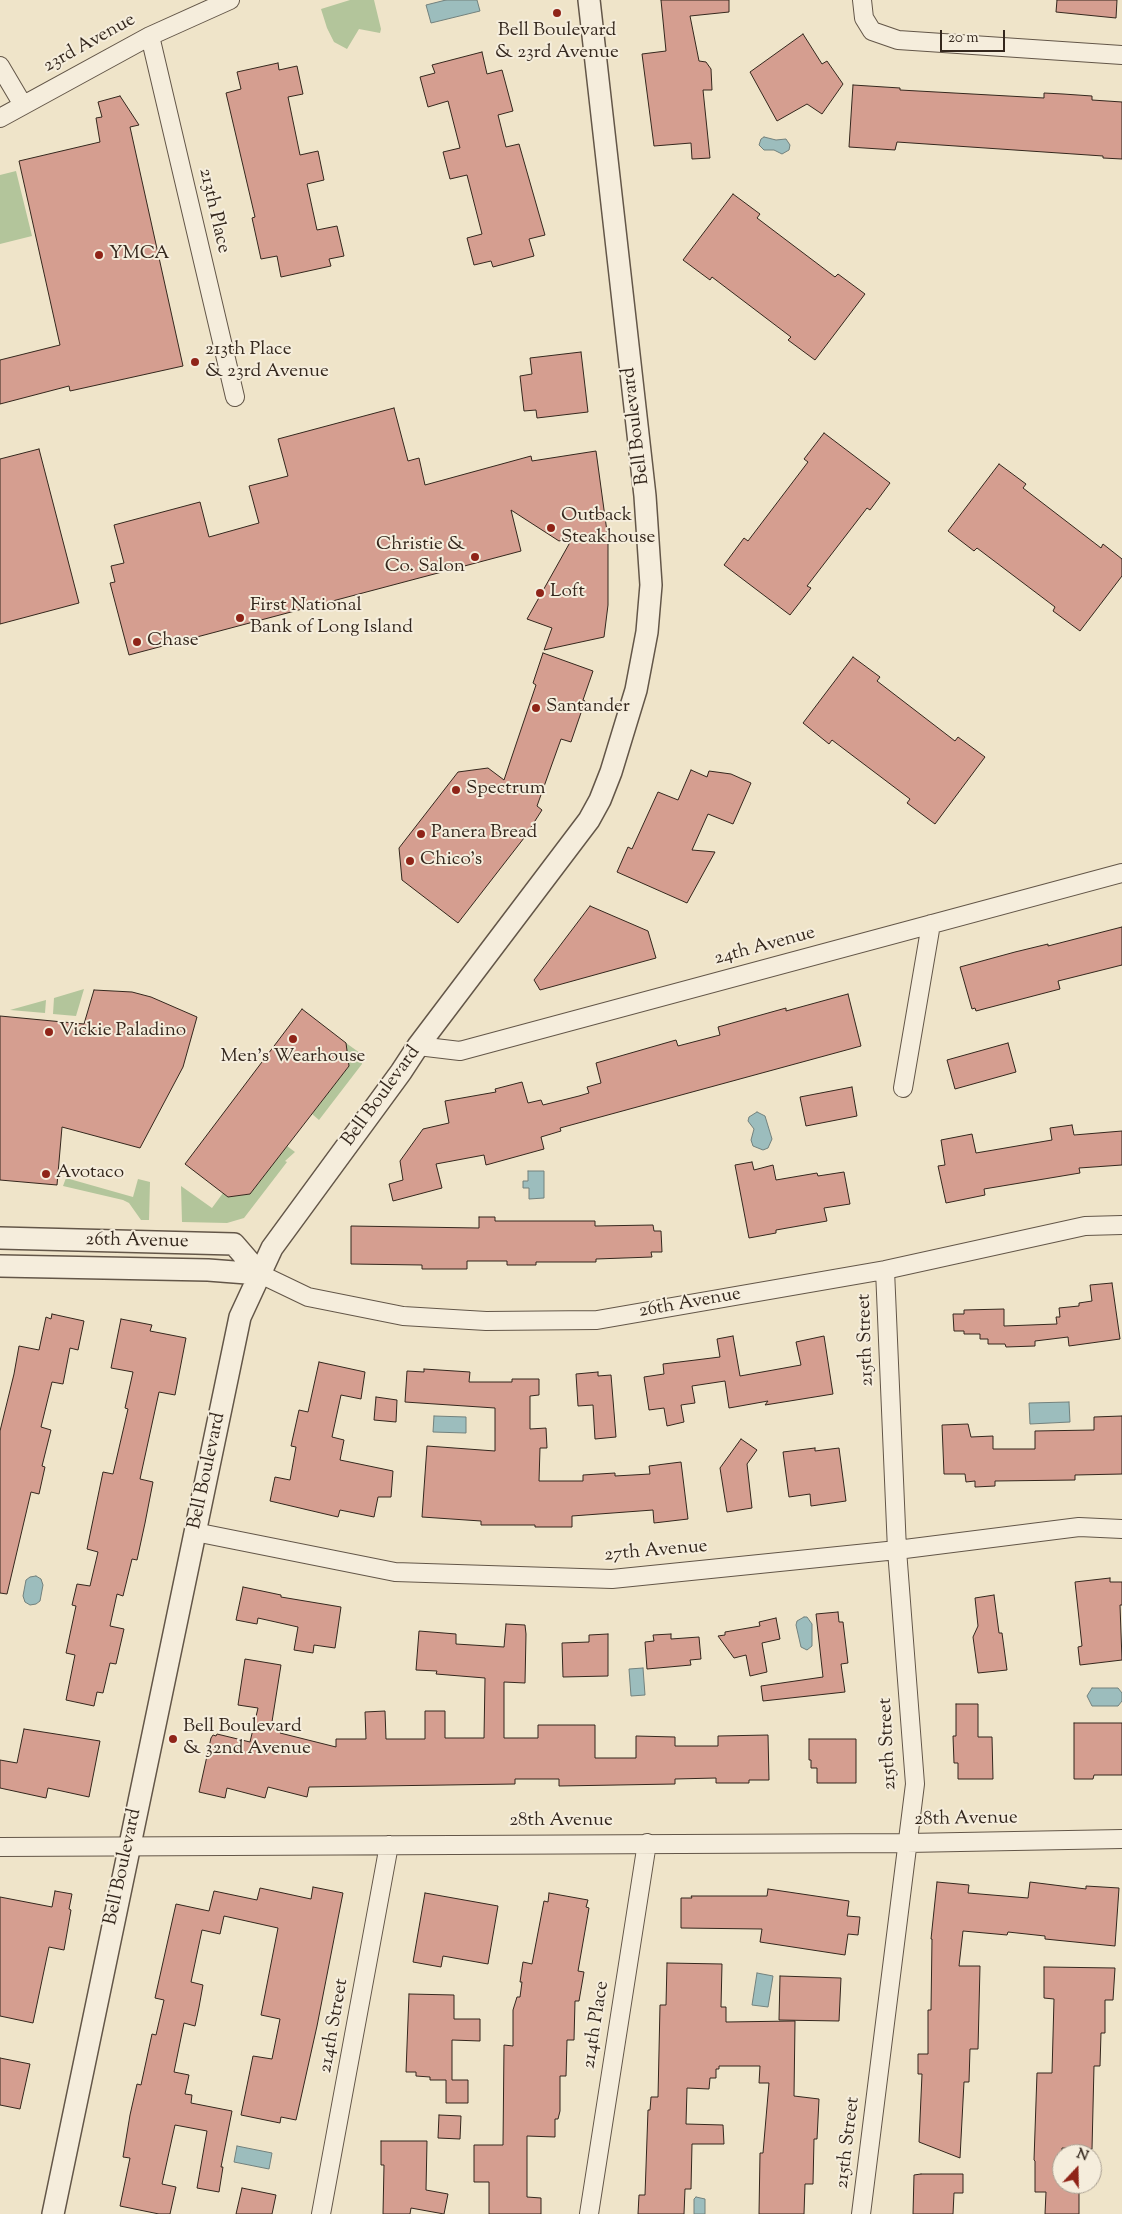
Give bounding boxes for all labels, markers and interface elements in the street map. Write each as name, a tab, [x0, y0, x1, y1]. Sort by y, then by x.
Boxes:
marker: Bell Boulevard & 23rd Avenue	[551, 7, 563, 19]
street label: 23rd Avenue	[40, 9, 140, 79]
scale bar	[942, 20, 1007, 52]
place label: Bell Boulevard & 23rd Avenue	[495, 21, 619, 65]
text: 20 m	[948, 28, 979, 49]
street label: 213th Place	[192, 166, 234, 256]
place label: YMCA	[109, 244, 170, 266]
marker: YMCA	[93, 249, 105, 261]
place label: 213th Place & 23rd Avenue	[205, 340, 329, 384]
marker: 213th Place & 23rd Avenue	[189, 356, 201, 368]
street label: Bell Boulevard	[618, 366, 656, 486]
place label: Outback Steakhouse	[561, 506, 655, 550]
marker: Outback Steakhouse	[545, 522, 557, 534]
place label: Christie & Co. Salon	[376, 535, 465, 579]
marker: Christie & Co. Salon	[469, 551, 481, 563]
place label: Loft	[550, 582, 585, 604]
marker: Loft	[534, 587, 546, 599]
place label: First National Bank of Long Island	[250, 596, 413, 640]
marker: First National Bank of Long Island	[234, 612, 246, 624]
place label: Chase	[147, 631, 199, 653]
marker: Chase	[131, 636, 143, 648]
place label: Santander	[546, 697, 630, 719]
marker: Santander	[530, 702, 542, 714]
place label: Spectrum	[466, 779, 545, 801]
marker: Spectrum	[450, 784, 462, 796]
place label: Panera Bread	[431, 823, 537, 845]
marker: Panera Bread	[415, 828, 427, 840]
place label: Chico's	[420, 850, 482, 872]
marker: Chico's	[404, 855, 416, 867]
street label: 24th Avenue	[712, 923, 818, 971]
place label: Vickie Paladino	[59, 1021, 186, 1043]
marker: Vickie Paladino	[43, 1026, 55, 1038]
marker: Men's Wearhouse	[287, 1033, 299, 1045]
street label: Bell Boulevard	[338, 1042, 426, 1152]
place label: Men's Wearhouse	[221, 1047, 365, 1069]
place label: Avotaco	[56, 1163, 124, 1185]
marker: Avotaco	[40, 1168, 52, 1180]
street label: 26th Avenue	[85, 1230, 189, 1254]
street label: 26th Avenue	[637, 1284, 743, 1324]
street label: 215th Street	[854, 1293, 880, 1387]
street label: Bell Boulevard	[185, 1411, 231, 1531]
street label: 27th Avenue	[603, 1536, 709, 1568]
street label: 215th Street	[875, 1697, 903, 1791]
place label: Bell Boulevard & 32nd Avenue	[183, 1717, 311, 1761]
marker: Bell Boulevard & 32nd Avenue	[167, 1733, 179, 1745]
street label: Bell Boulevard	[101, 1807, 147, 1927]
street label: 28th Avenue	[914, 1808, 1018, 1832]
street label: 28th Avenue	[509, 1811, 613, 1833]
street label: 214th Street	[315, 1977, 355, 2075]
street label: 214th Place	[579, 1980, 615, 2070]
street label: 215th Street	[832, 2096, 866, 2190]
north arrow	[1052, 2144, 1102, 2194]
text: N	[1073, 2145, 1091, 2167]

